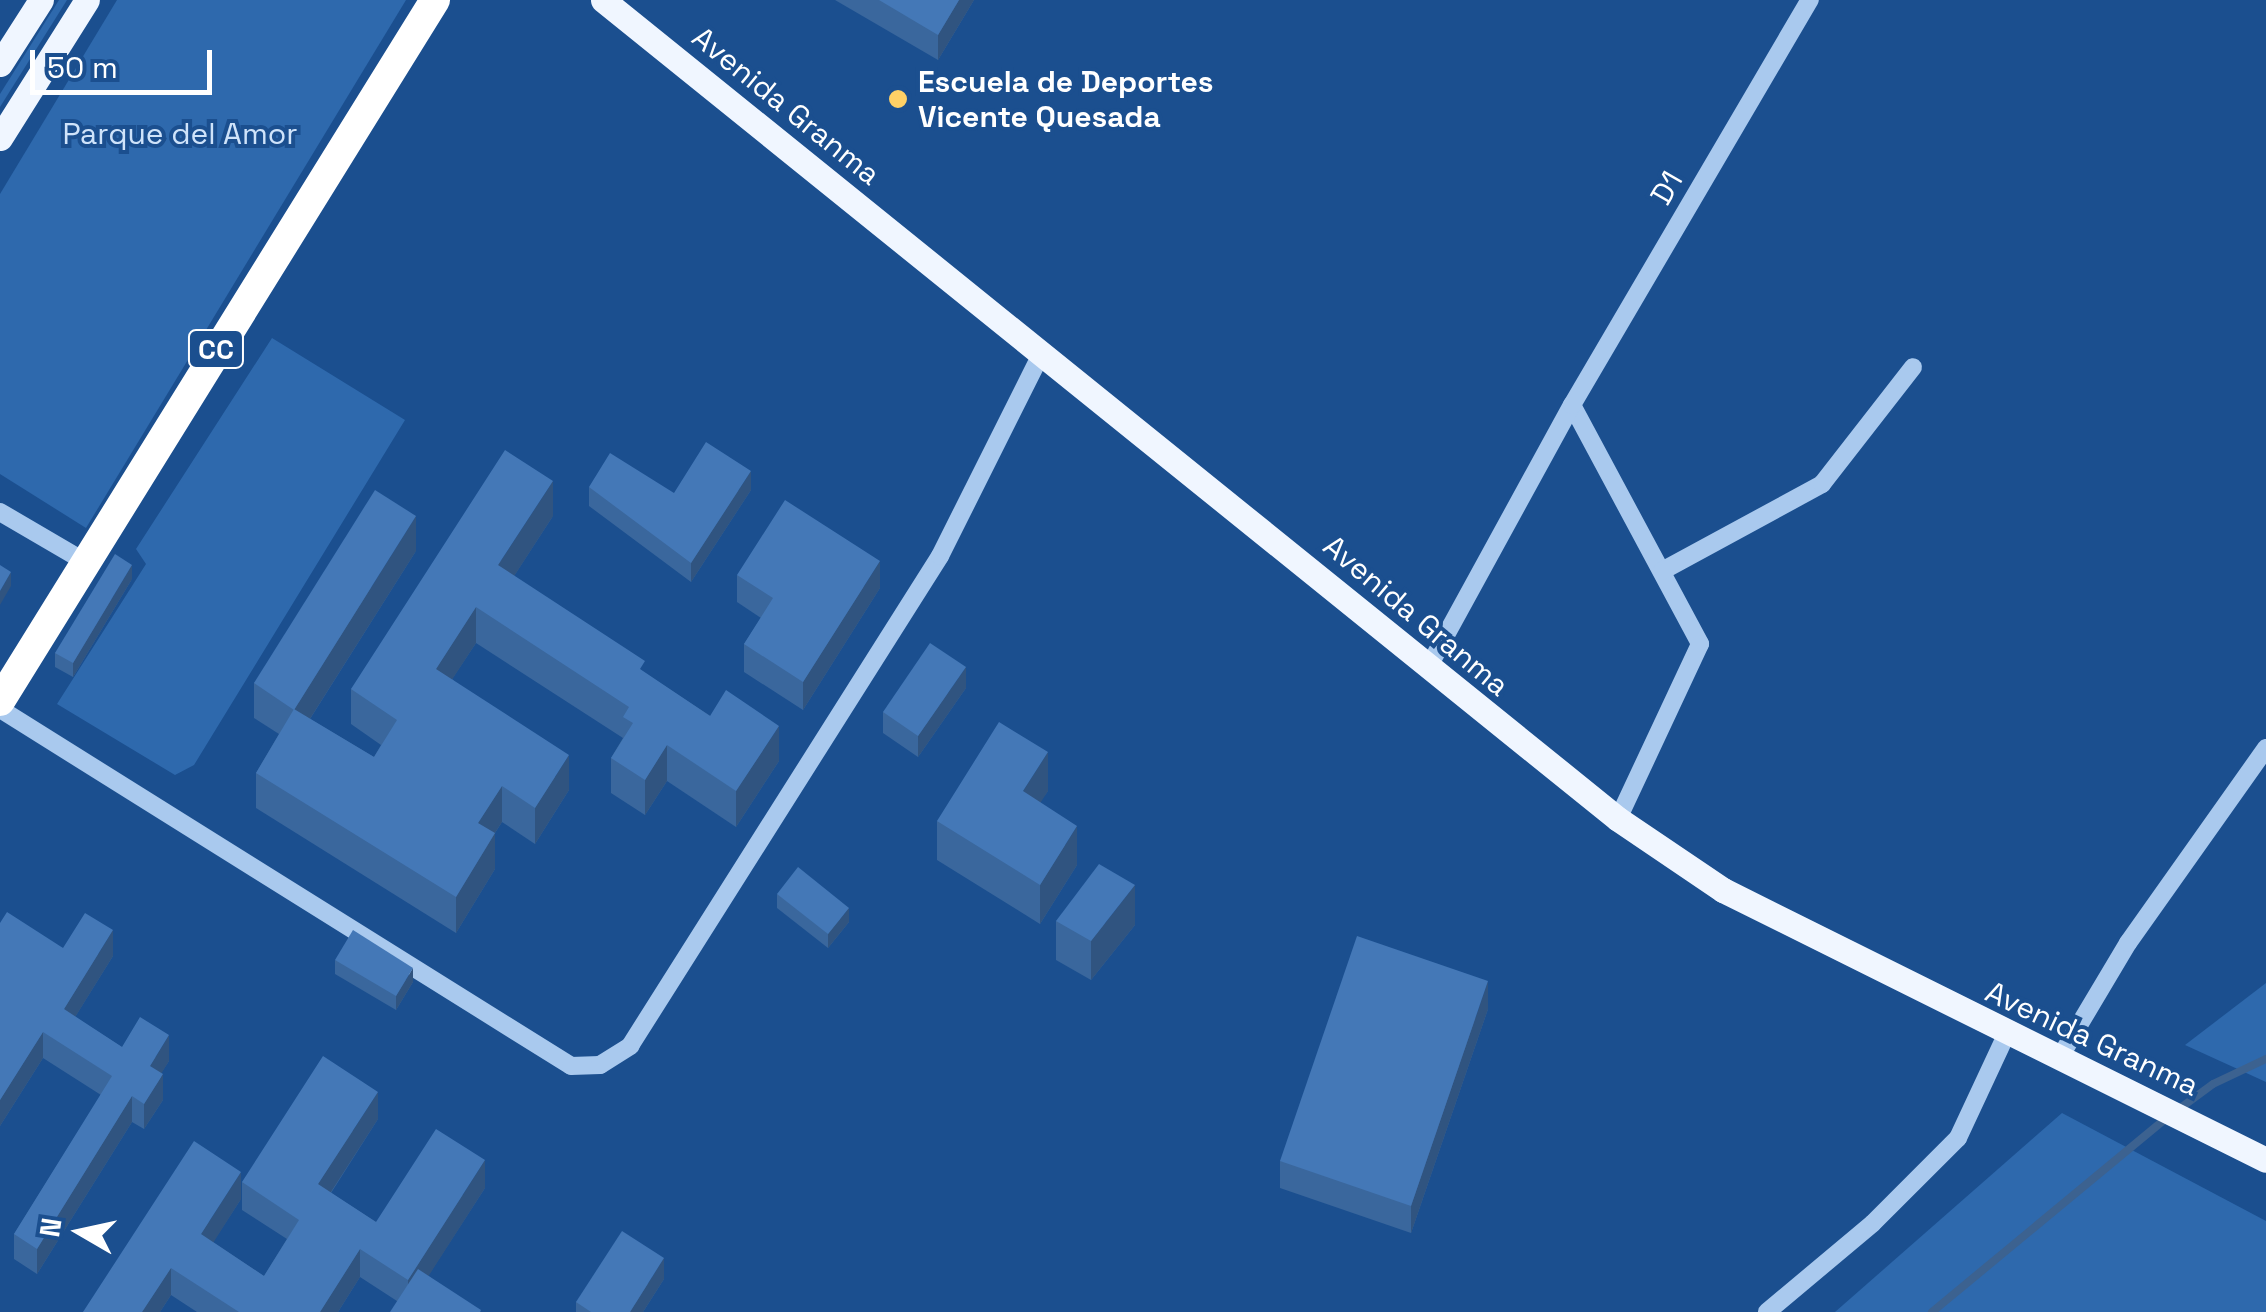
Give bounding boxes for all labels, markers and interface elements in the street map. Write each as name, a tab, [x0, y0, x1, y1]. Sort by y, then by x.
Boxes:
street label: Avenida Granma	[685, 19, 887, 193]
scale bar	[35, 30, 218, 92]
text: 50 m	[47, 48, 118, 87]
place label: Escuela de Deportes Vicente Quesada	[918, 64, 1214, 134]
marker: Escuela de Deportes Vicente Quesada	[887, 88, 909, 110]
park label: Parque del Amor	[62, 116, 298, 152]
street label: D1	[1643, 165, 1691, 211]
road number: CC	[186, 326, 246, 372]
street label: Avenida Granma	[1316, 528, 1516, 704]
street label: Avenida Granma	[1980, 974, 2204, 1104]
north arrow	[30, 1182, 130, 1282]
text: N	[31, 1215, 70, 1239]

